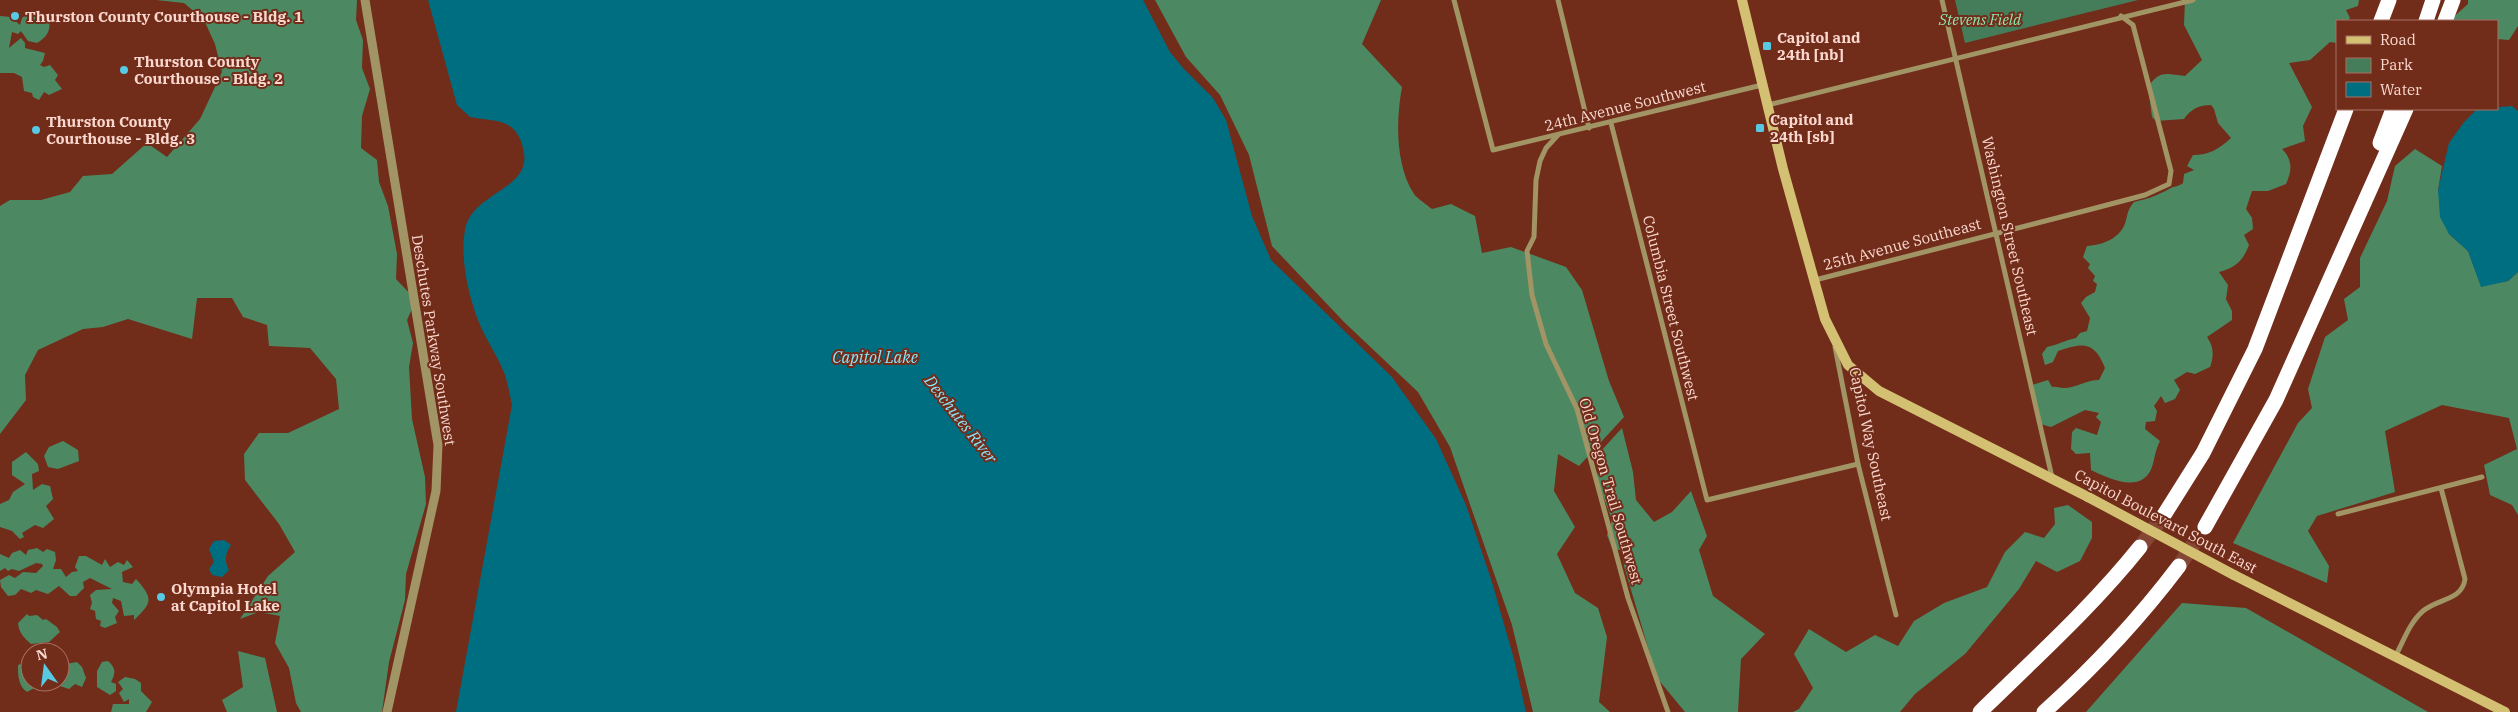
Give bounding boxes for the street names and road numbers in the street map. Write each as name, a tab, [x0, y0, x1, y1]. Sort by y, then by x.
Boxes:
street label: 24th Avenue Southwest	[1542, 77, 1708, 135]
street label: Washington Street Southeast	[1978, 135, 2042, 337]
street label: Columbia Street Southwest	[1639, 213, 1703, 403]
street label: 25th Avenue Southeast	[1821, 214, 1983, 274]
street label: Deschutes Parkway Southwest	[408, 233, 460, 447]
street label: Capitol Way Southeast	[1845, 365, 1897, 523]
street label: Old Oregon Trail Southwest	[1575, 396, 1647, 586]
street label: Capitol Boulevard South East	[2071, 465, 2261, 577]

